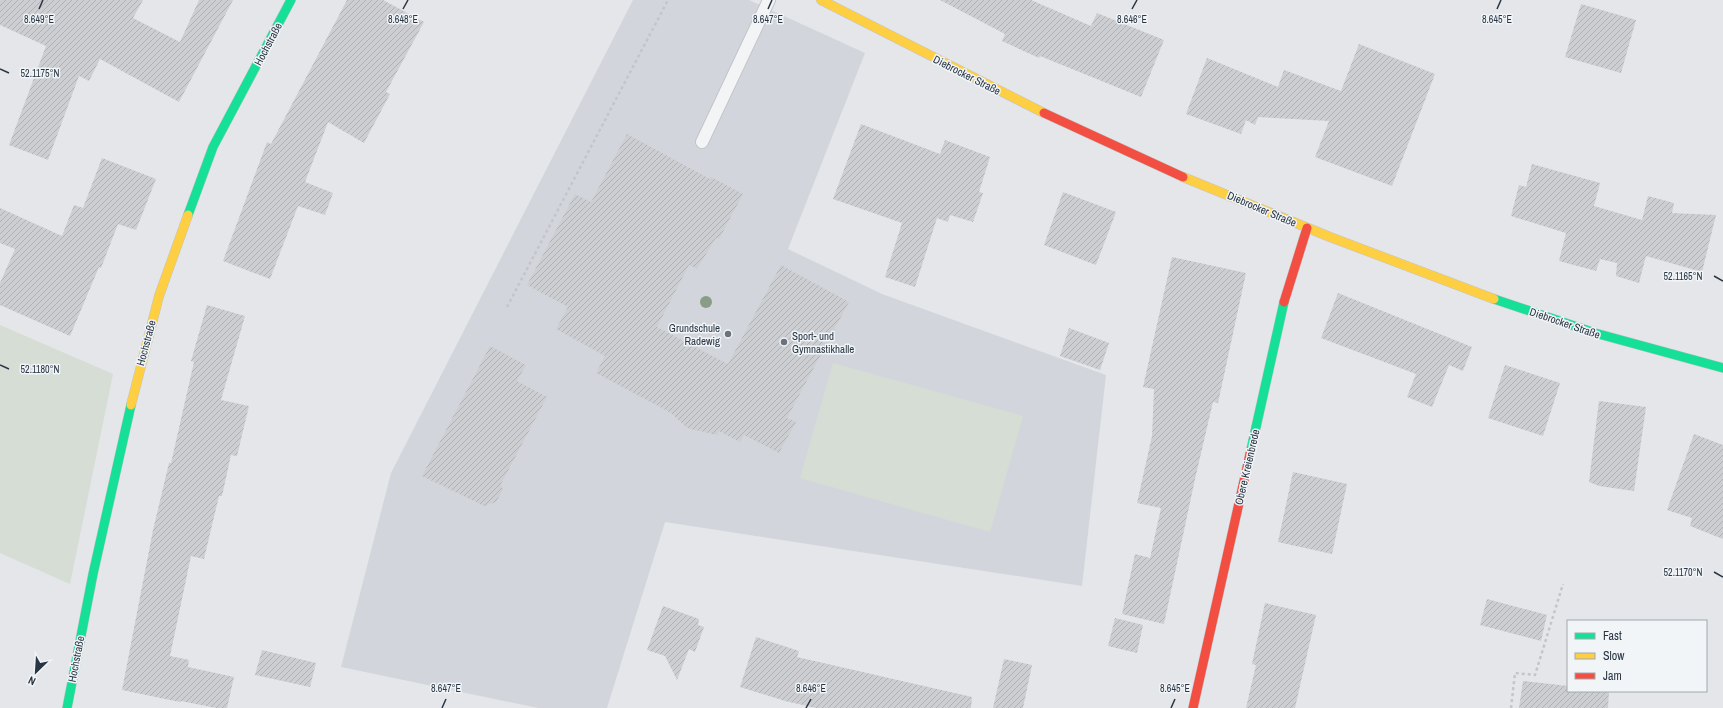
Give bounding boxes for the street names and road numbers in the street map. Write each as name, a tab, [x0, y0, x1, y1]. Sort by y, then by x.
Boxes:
street label: Hochstraße	[251, 20, 285, 68]
street label: Diebrocker Straße	[931, 52, 1003, 98]
street label: Diebrocker Straße	[1225, 188, 1299, 230]
street label: Diebrocker Straße	[1528, 304, 1602, 342]
street label: Hochstraße	[133, 319, 159, 367]
street label: Obere Kreienbrede	[1231, 428, 1263, 506]
street label: Hochstraße	[65, 635, 87, 683]

